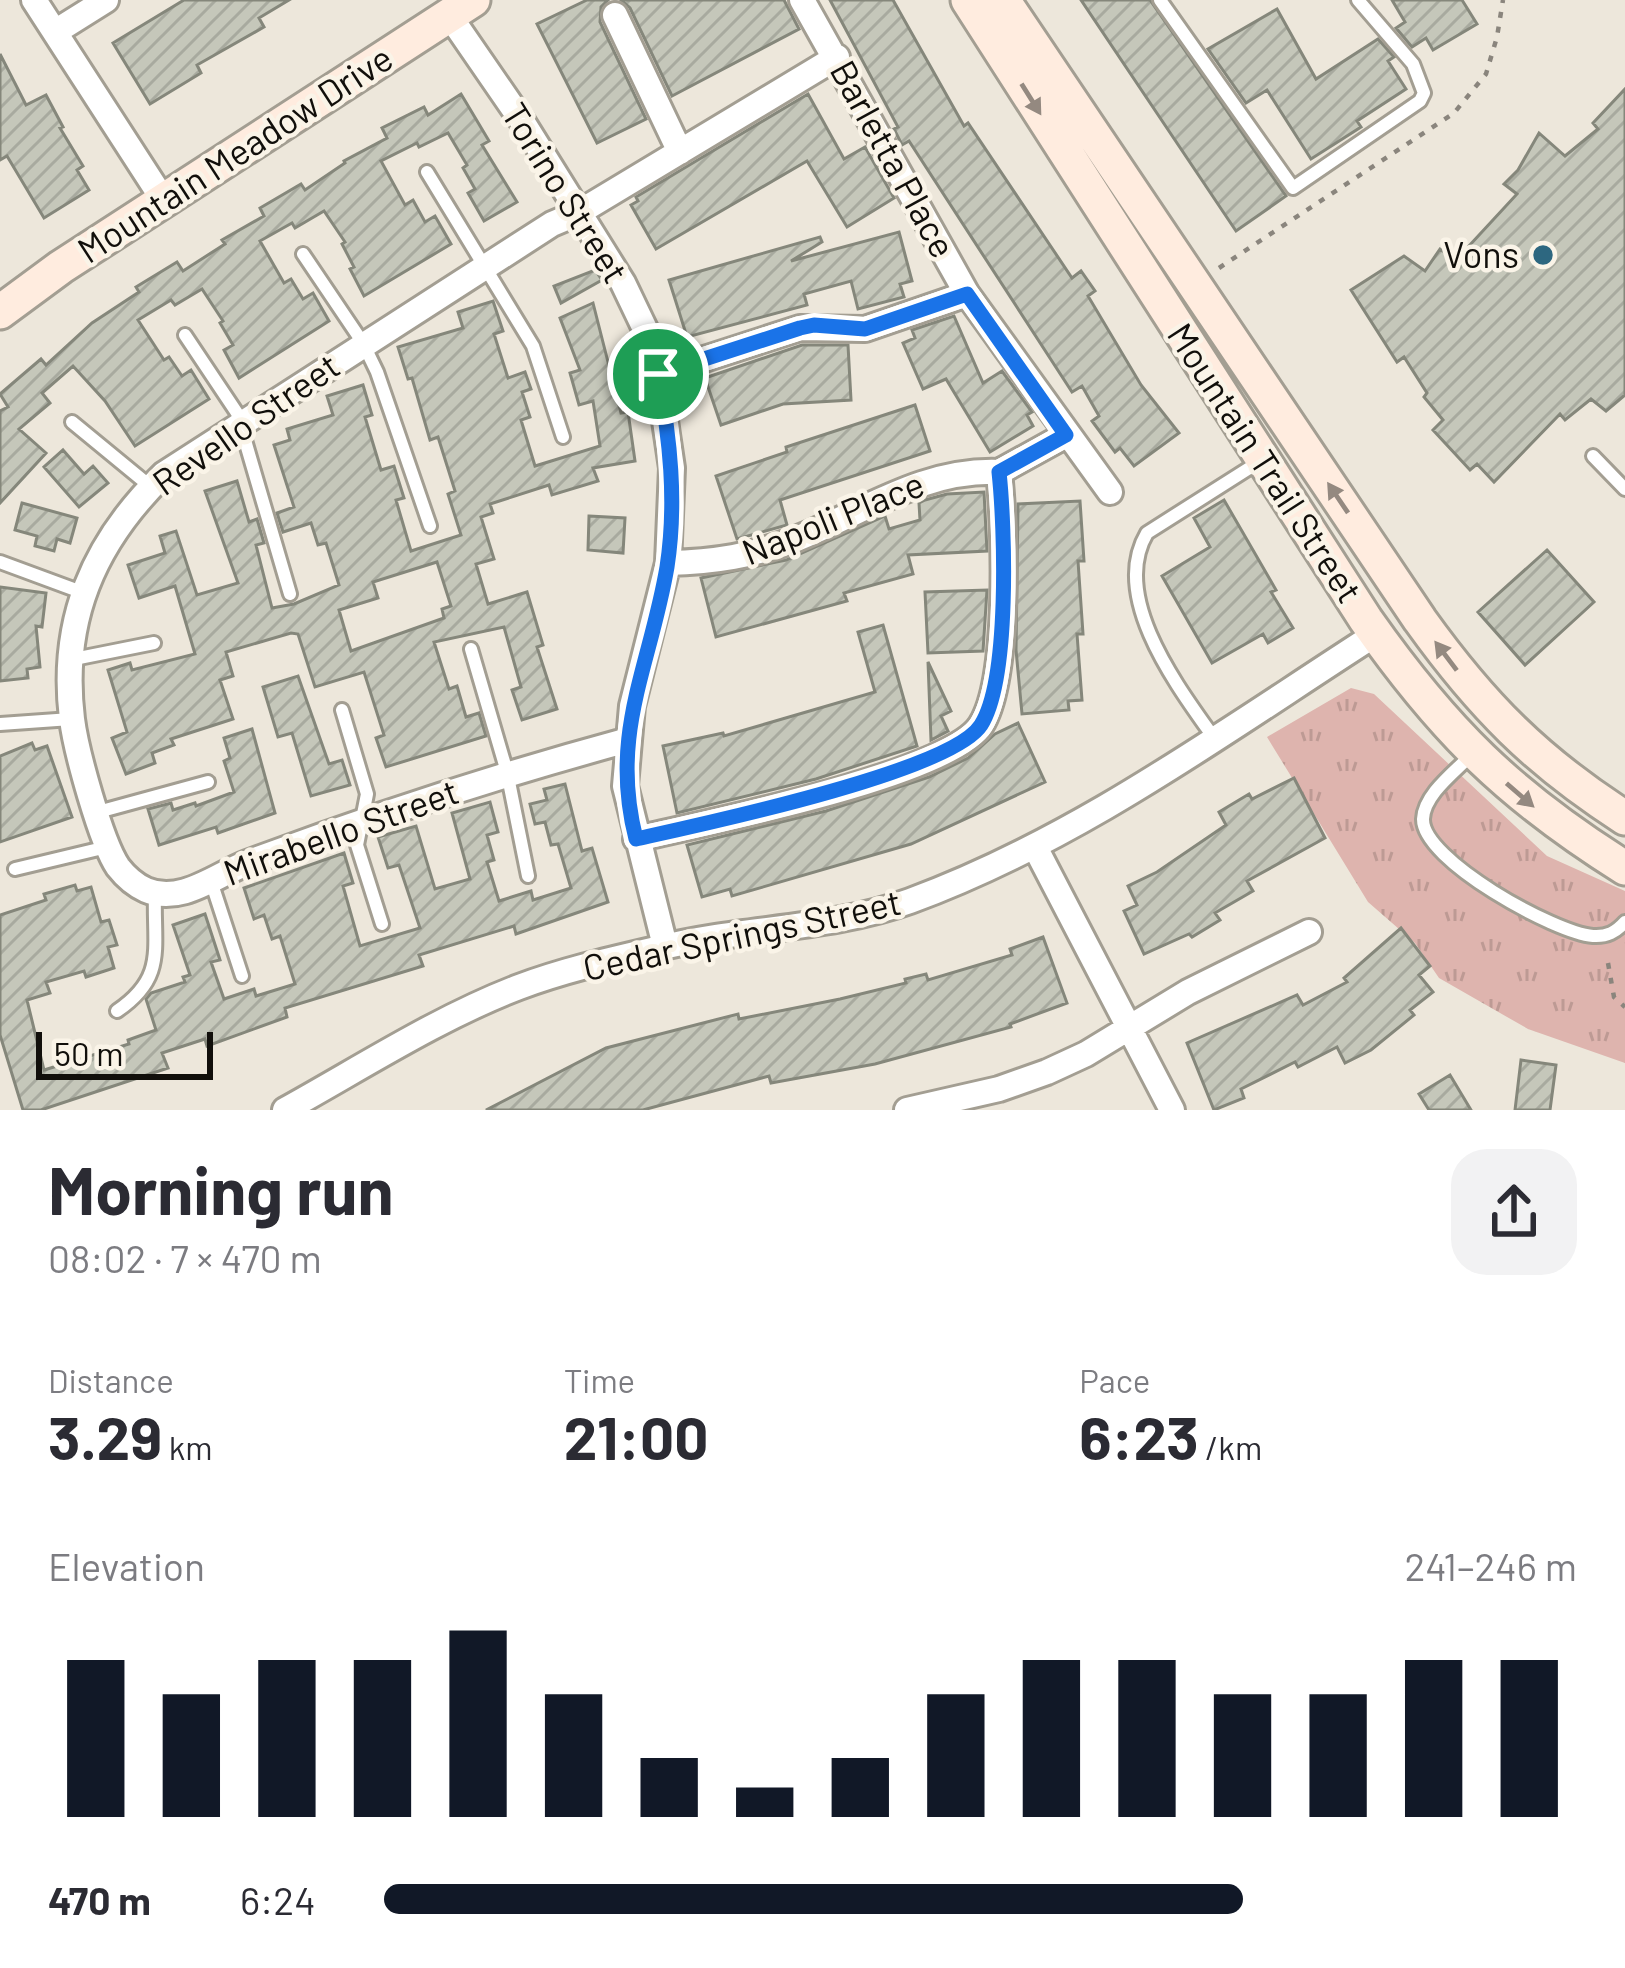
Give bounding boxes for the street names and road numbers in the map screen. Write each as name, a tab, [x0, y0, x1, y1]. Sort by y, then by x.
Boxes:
street label: Mountain Meadow Drive	[69, 35, 400, 271]
street label: Barletta Place	[823, 52, 966, 264]
street label: Torino Street	[494, 94, 639, 290]
street label: Mountain Trail Street	[1160, 314, 1373, 610]
street label: Revello Street	[144, 343, 347, 503]
street label: Napoli Place	[735, 461, 930, 573]
street label: Mirabello Street	[217, 768, 464, 893]
street label: Cedar Springs Street	[579, 879, 904, 988]

